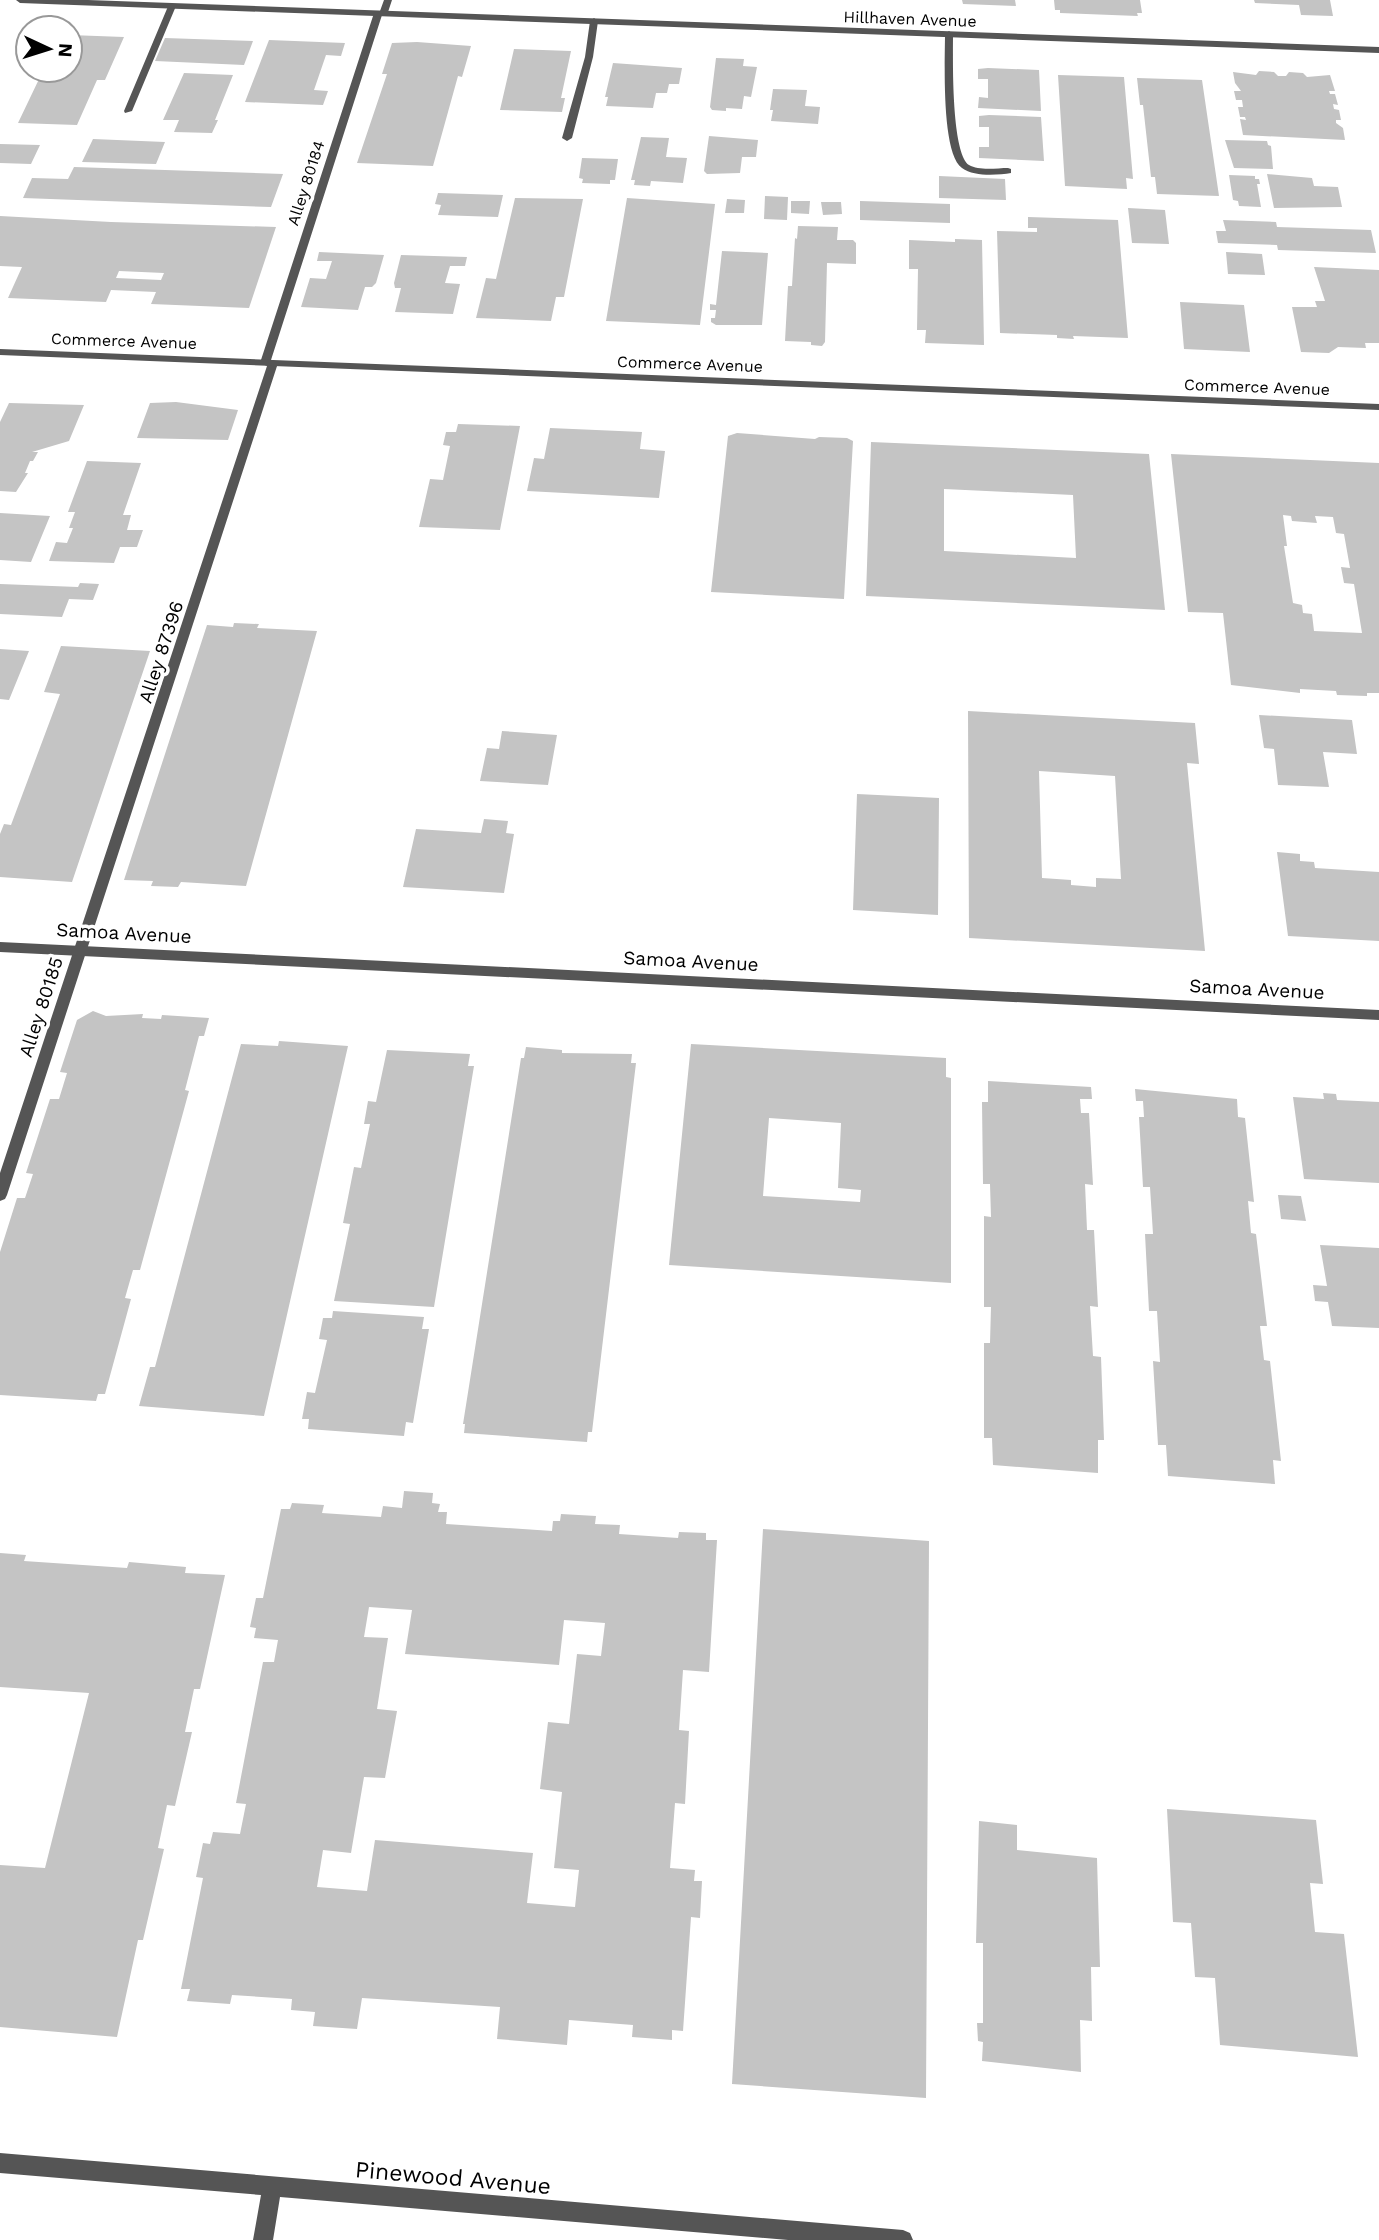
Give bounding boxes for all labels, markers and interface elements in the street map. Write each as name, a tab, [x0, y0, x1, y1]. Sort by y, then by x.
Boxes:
street label: Hillhaven Avenue	[843, 7, 977, 31]
north arrow	[14, 14, 84, 84]
text: N	[53, 42, 77, 58]
street label: Alley 80184	[283, 138, 329, 228]
street label: Commerce Avenue	[51, 329, 197, 353]
street label: Commerce Avenue	[617, 352, 763, 376]
street label: Commerce Avenue	[1184, 375, 1330, 399]
street label: Alley 87396	[134, 598, 188, 706]
street label: Samoa Avenue	[56, 918, 192, 948]
street label: Samoa Avenue	[623, 946, 759, 976]
street label: Alley 80185	[14, 954, 68, 1060]
street label: Samoa Avenue	[1189, 974, 1325, 1004]
street label: Pinewood Avenue	[354, 2156, 552, 2200]

